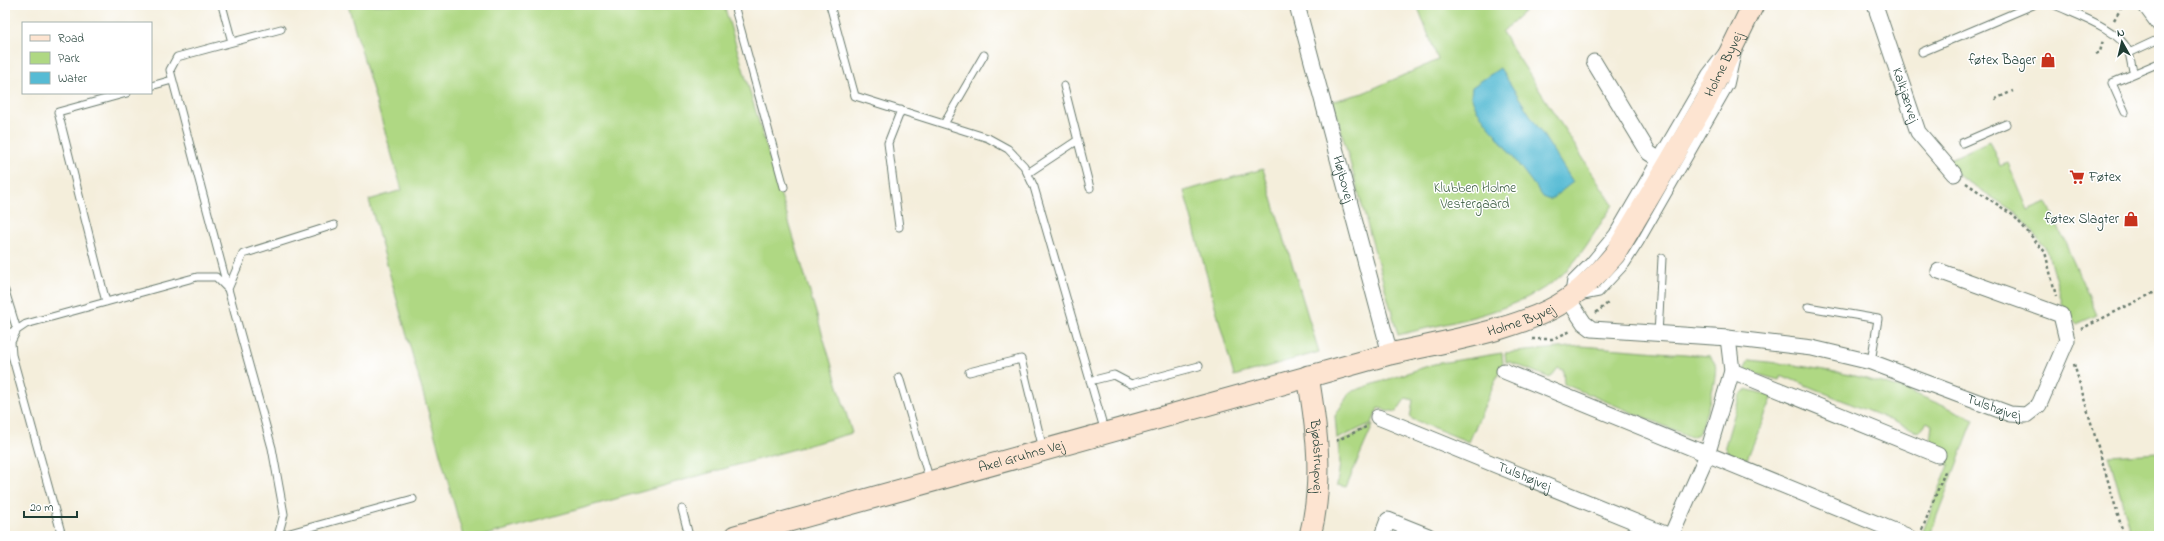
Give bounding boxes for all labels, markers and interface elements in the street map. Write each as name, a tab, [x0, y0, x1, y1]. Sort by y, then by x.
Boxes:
legend	[22, 22, 152, 94]
north arrow	[2102, 22, 2142, 62]
text: N	[2116, 25, 2126, 42]
street label: Holme Byvej	[1699, 27, 1749, 101]
text: Road	[58, 30, 84, 48]
text: Park	[58, 50, 80, 68]
place label: føtex Bager	[1968, 50, 2037, 72]
shop icon: føtex Bager	[2039, 51, 2057, 69]
street label: Kalkjærvej	[1886, 65, 1925, 126]
text: Water	[58, 70, 87, 88]
street label: Højbovej	[1327, 153, 1360, 206]
place label: Føtex	[2088, 167, 2121, 188]
supermarket icon: Føtex	[2068, 168, 2086, 186]
park label: Klubben Holme Vestergaard	[1434, 178, 1517, 216]
place label: føtex Slagter	[2045, 209, 2120, 231]
shop icon: føtex Slagter	[2122, 210, 2140, 228]
street label: Holme Byvej	[1485, 298, 1559, 342]
street label: Tulshøjvej	[1963, 388, 2022, 425]
street label: Bjødstrupvej	[1304, 417, 1328, 495]
street label: Axel Gruhns Vej	[976, 434, 1068, 478]
street label: Tulshøjvej	[1494, 456, 1555, 497]
scale bar	[24, 493, 77, 519]
text: 20 m	[30, 499, 53, 517]

